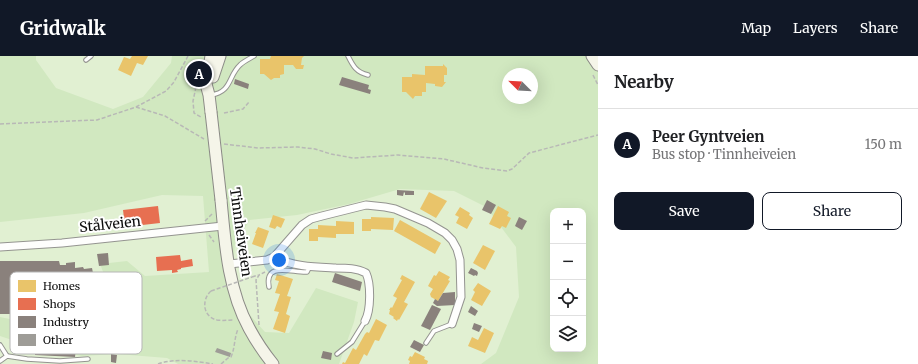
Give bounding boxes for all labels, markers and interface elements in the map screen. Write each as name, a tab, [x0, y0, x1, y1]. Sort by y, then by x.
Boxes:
text: Gridwalk	[20, 16, 106, 40]
text: Map	[741, 19, 771, 37]
text: Layers	[793, 19, 838, 37]
text: Share	[860, 19, 898, 37]
pin: A	[186, 59, 212, 89]
north arrow	[502, 68, 538, 104]
text: Nearby	[614, 71, 674, 93]
text: Peer Gyntveien	[652, 127, 764, 146]
text: A	[622, 136, 632, 153]
text: 150 m	[865, 136, 902, 153]
text: Bus stop · Tinnheiveien	[652, 146, 796, 163]
street label: Tinnheiveien	[226, 186, 256, 278]
button: Save	[614, 192, 754, 230]
button: Share	[762, 192, 902, 230]
map controls	[550, 208, 586, 352]
button: +	[550, 208, 586, 244]
street label: Stålveien	[78, 212, 142, 236]
button: −	[550, 244, 586, 280]
your location	[269, 250, 289, 270]
legend	[10, 272, 142, 354]
text: Homes	[43, 279, 80, 293]
button: locate	[550, 280, 586, 316]
text: Shops	[43, 297, 75, 311]
text: Industry	[43, 315, 90, 329]
button: layers	[550, 316, 586, 352]
text: Other	[43, 333, 73, 347]

